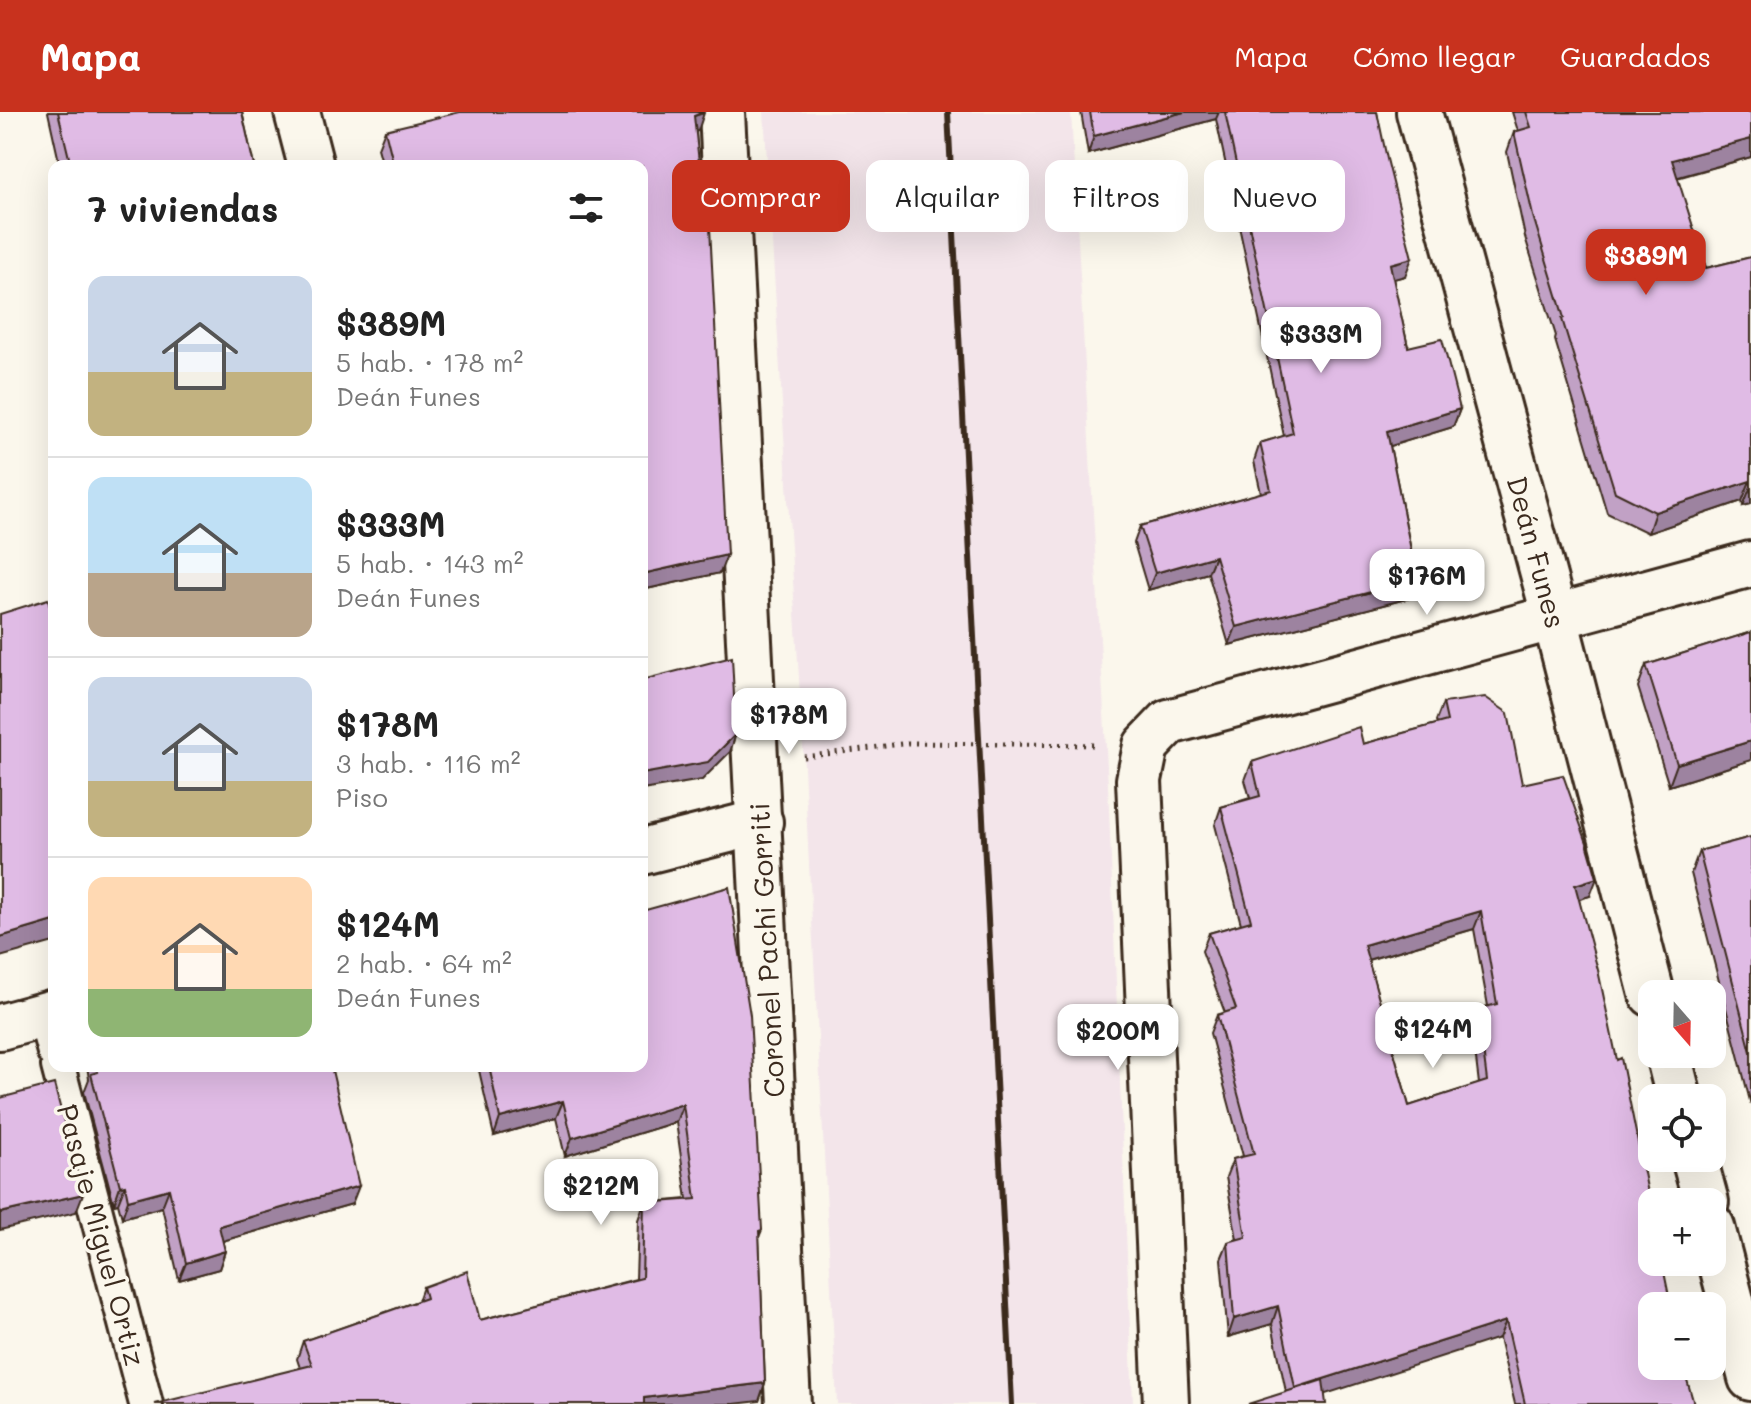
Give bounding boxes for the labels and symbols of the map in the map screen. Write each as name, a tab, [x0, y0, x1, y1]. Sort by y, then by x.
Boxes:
pin: $389M	[1590, 229, 1702, 297]
pin: $333M	[1265, 307, 1377, 375]
street label: Deán Funes	[1499, 472, 1575, 632]
pin: $176M	[1371, 549, 1483, 617]
pin: $178M	[733, 688, 845, 756]
street label: Coronel Pachi Gorriti	[740, 802, 792, 1098]
north arrow	[1638, 980, 1726, 1068]
pin: $124M	[1377, 1002, 1489, 1070]
pin: $200M	[1062, 1004, 1174, 1072]
street label: Pasaje Miguel Ortiz	[50, 1100, 154, 1370]
pin: $212M	[545, 1159, 657, 1227]

